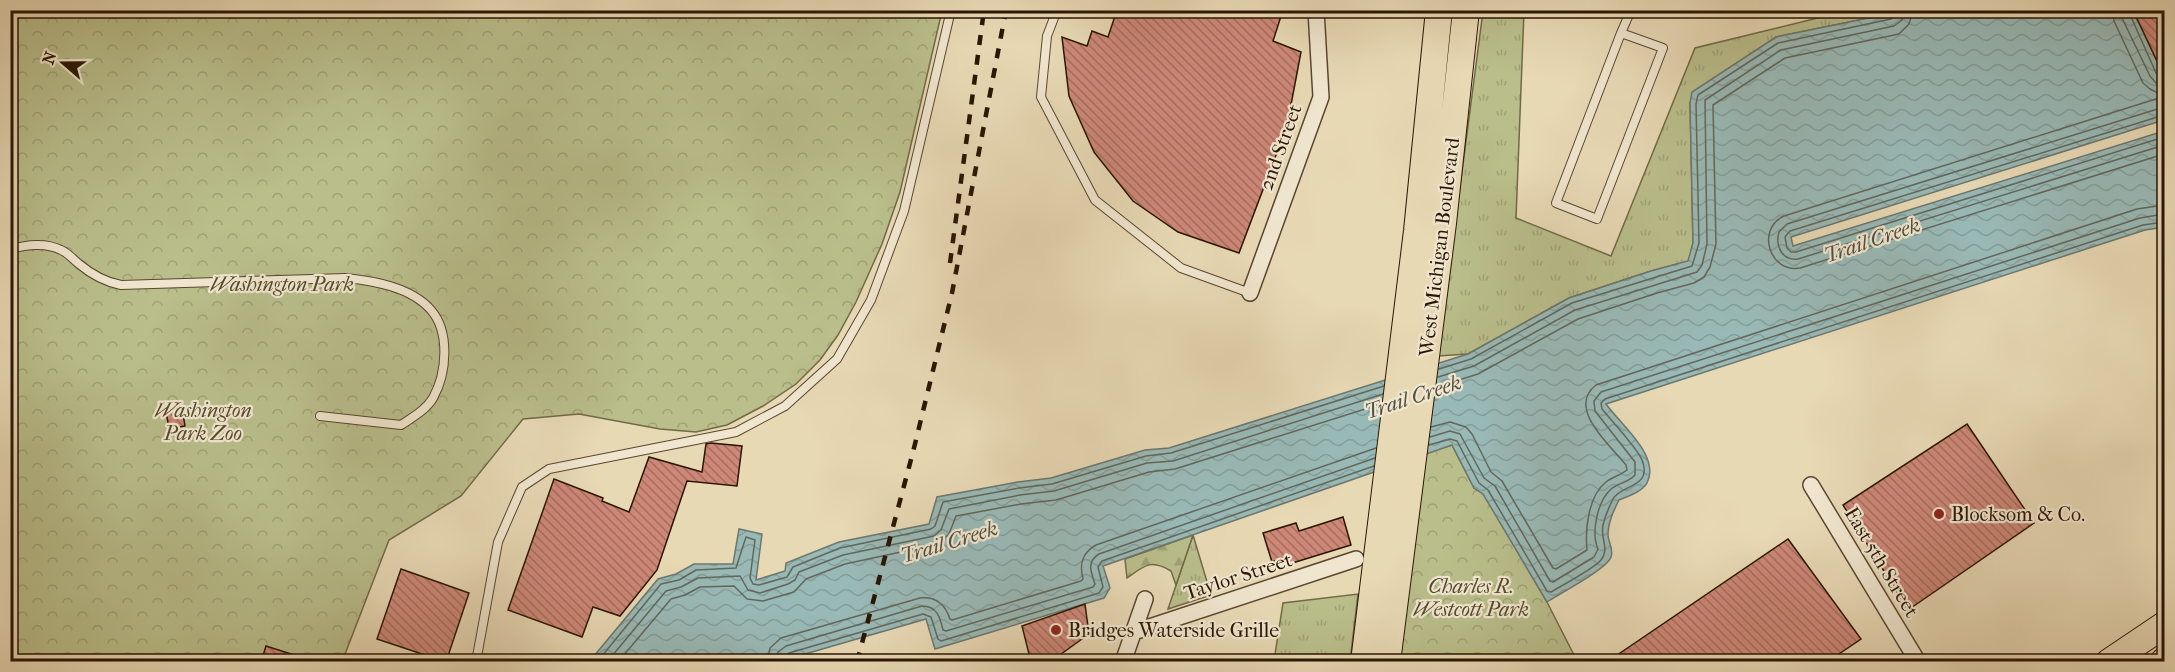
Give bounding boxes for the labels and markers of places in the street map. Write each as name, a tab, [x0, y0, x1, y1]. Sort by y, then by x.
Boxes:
place label: Blocksom & Co.	[1951, 503, 2085, 526]
marker: Blocksom & Co.	[1932, 507, 1946, 521]
place label: Bridges Waterside Grille	[1068, 619, 1279, 642]
marker: Bridges Waterside Grille	[1049, 623, 1063, 637]

